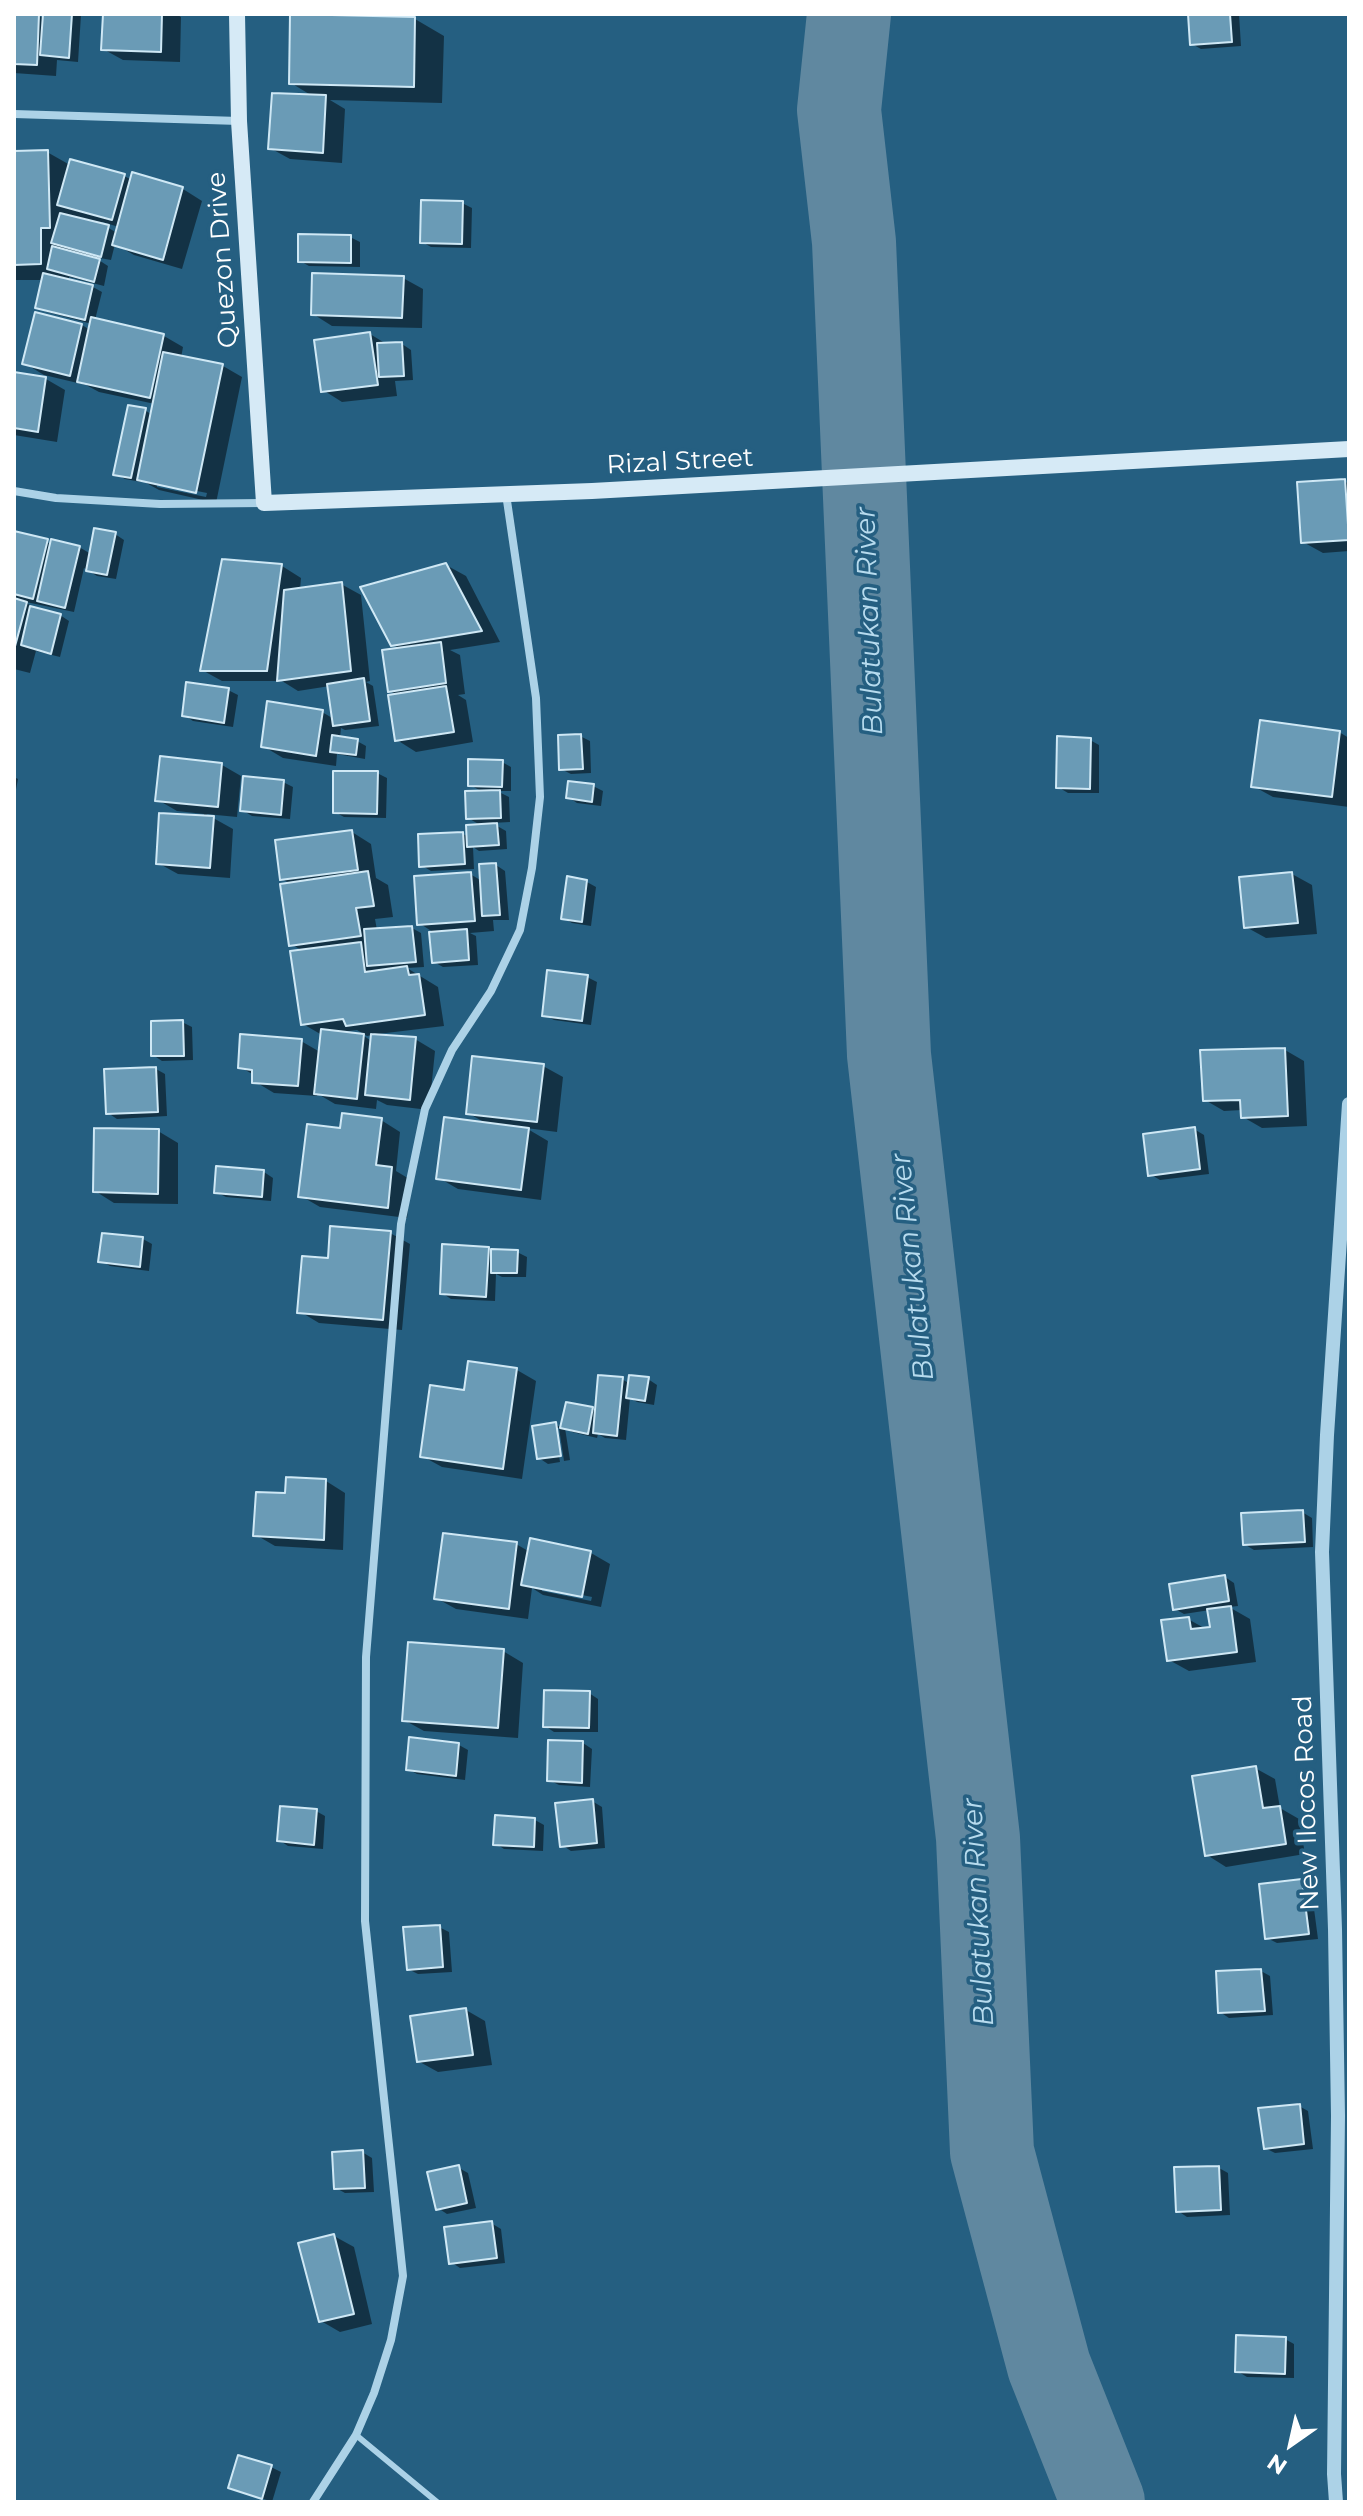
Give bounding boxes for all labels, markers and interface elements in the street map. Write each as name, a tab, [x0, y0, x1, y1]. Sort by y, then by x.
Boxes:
street label: Quezon Drive	[201, 171, 245, 349]
street label: Rizal Street	[606, 443, 754, 481]
water label: Bulatukan River	[849, 506, 891, 736]
water label: Bulatukan River	[884, 1152, 942, 1382]
street label: New Ilocos Road	[1288, 1695, 1326, 1911]
water label: Bulatukan River	[956, 1797, 1002, 2027]
north arrow	[1251, 2404, 1331, 2484]
text: N	[1262, 2448, 1292, 2480]

